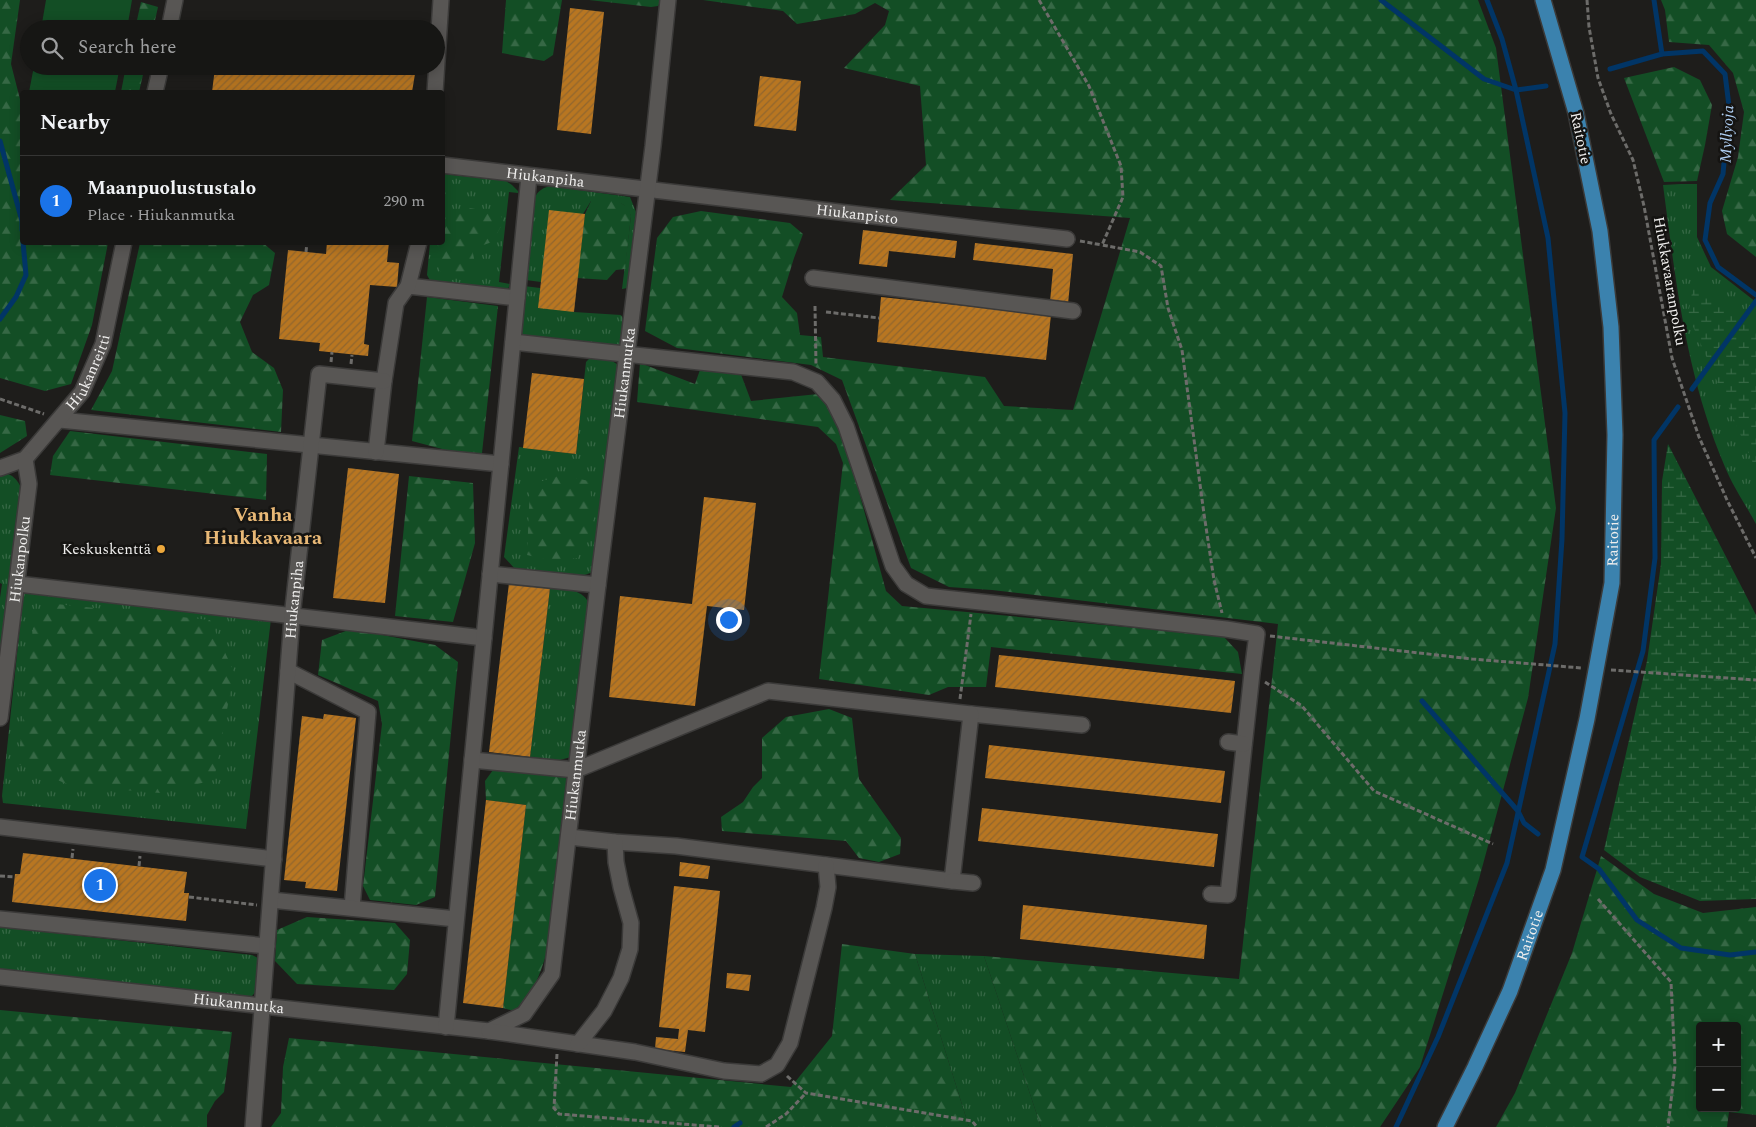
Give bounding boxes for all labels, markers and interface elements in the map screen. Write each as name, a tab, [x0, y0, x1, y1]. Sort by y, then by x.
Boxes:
search box	[20, 20, 445, 75]
text: Search here	[78, 33, 177, 62]
icon: search	[38, 34, 66, 62]
water label: Myllyoja	[1714, 105, 1740, 164]
text: Nearby	[40, 107, 110, 139]
street label: Raitotie	[1564, 110, 1597, 166]
street label: Hiukanpiha	[505, 162, 586, 194]
text: Maanpuolustustalo	[87, 174, 256, 203]
text: 1	[52, 189, 60, 213]
text: 290 m	[383, 189, 425, 213]
street label: Hiukanpisto	[815, 198, 899, 231]
text: Place · Hiukanmutka	[87, 203, 235, 227]
street label: Hiukkavaaranpolku	[1647, 215, 1692, 347]
street label: Hiukanmutka	[608, 326, 642, 420]
street label: Hiukanreitti	[60, 333, 117, 416]
district label: Vanha Hiukkavaara	[204, 500, 323, 553]
street label: Raitotie	[1601, 514, 1625, 567]
street label: Hiukanpolku	[3, 515, 37, 604]
place label: Keskuskenttä	[62, 538, 152, 561]
marker: Keskuskenttä	[155, 543, 167, 555]
street label: Hiukanpiha	[279, 559, 310, 640]
your location	[716, 607, 742, 633]
street label: Hiukanmutka	[559, 728, 593, 822]
pin: 1	[84, 866, 116, 904]
street label: Raitotie	[1511, 907, 1550, 964]
street label: Hiukanmutka	[192, 987, 286, 1020]
map controls	[1696, 1022, 1741, 1112]
button: +	[1696, 1022, 1741, 1067]
button: −	[1696, 1067, 1741, 1112]

